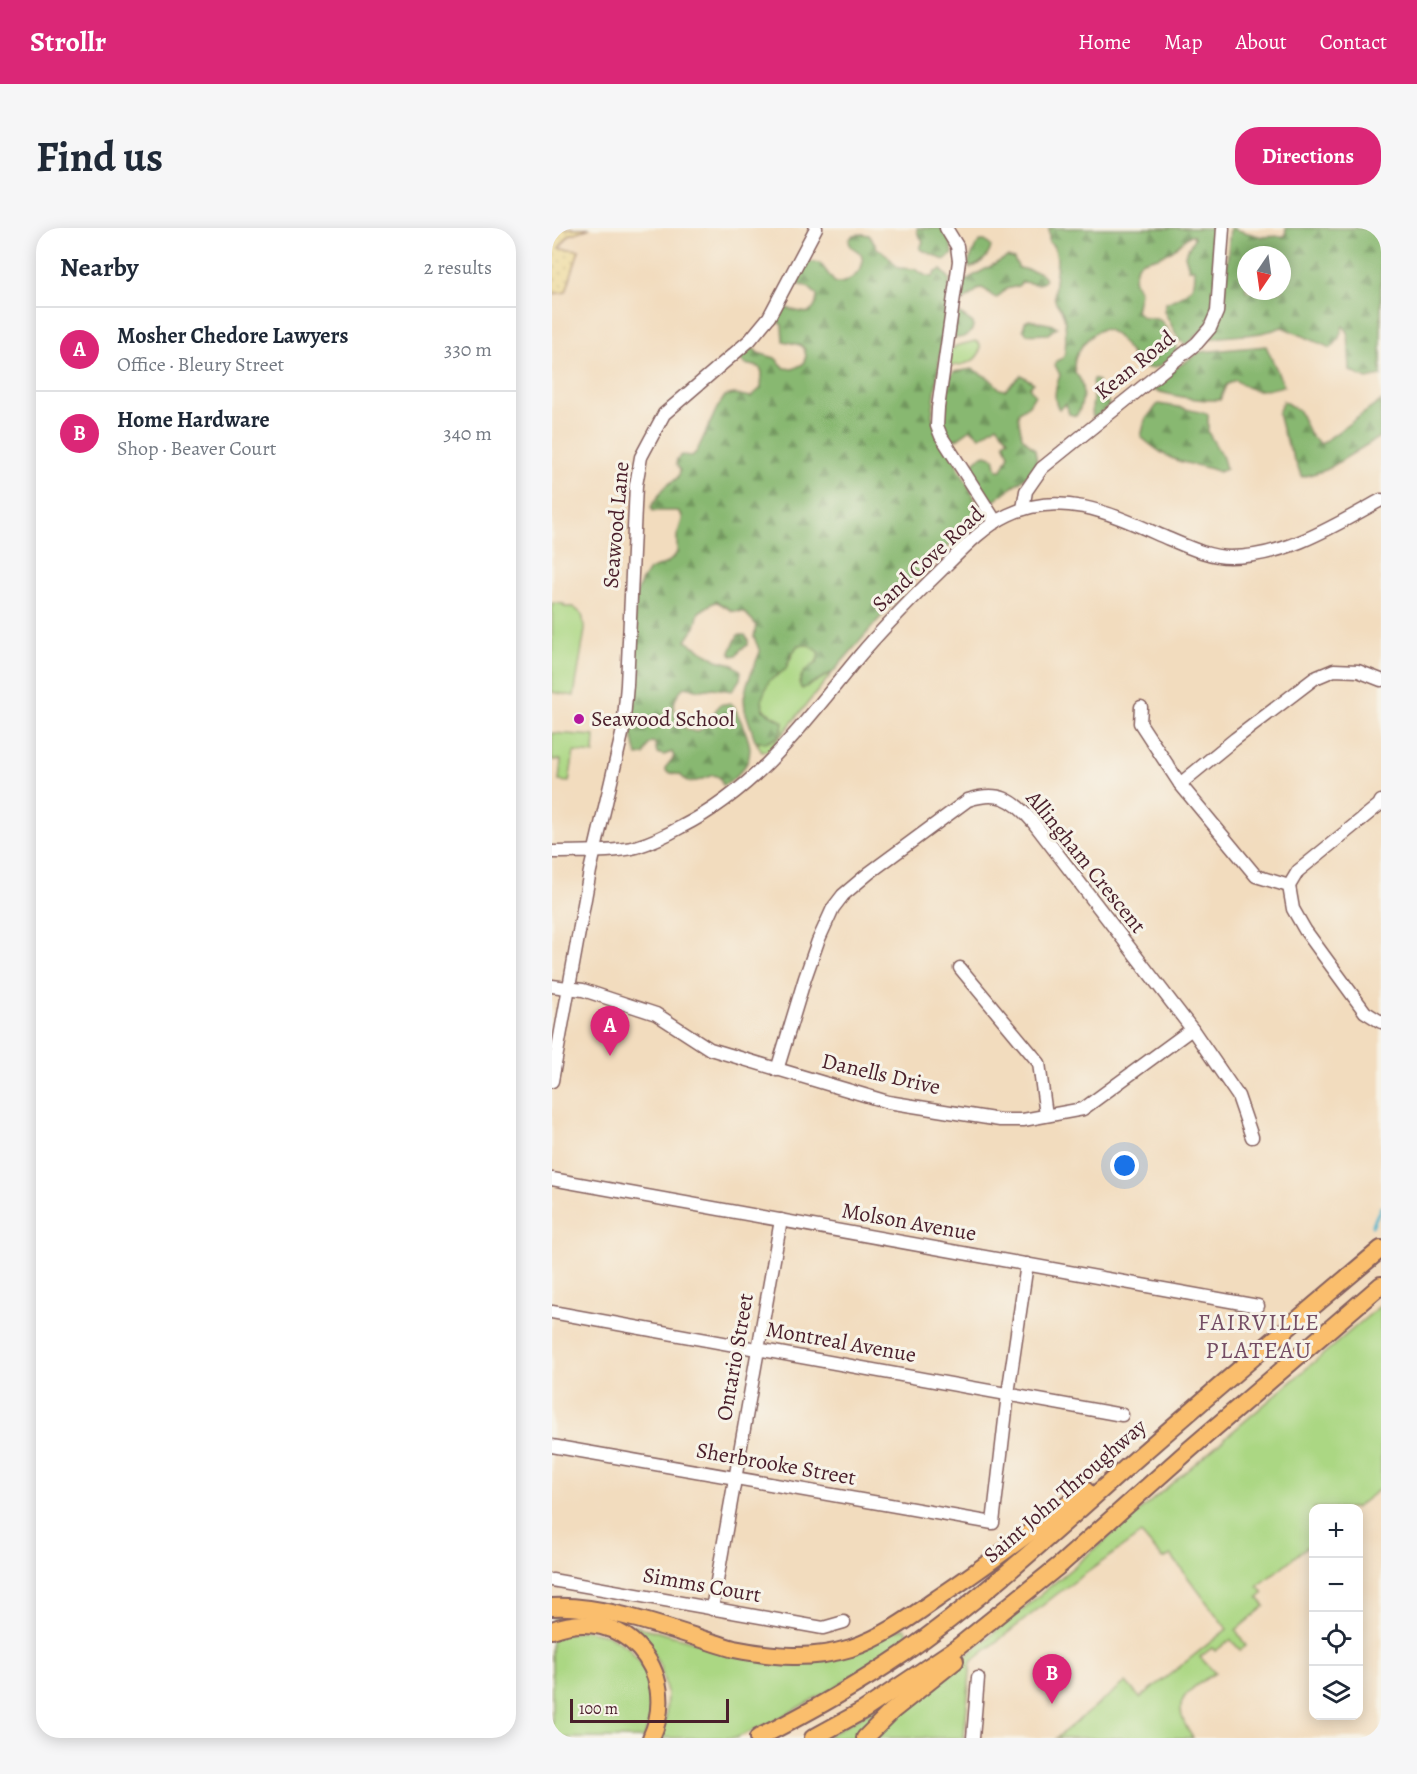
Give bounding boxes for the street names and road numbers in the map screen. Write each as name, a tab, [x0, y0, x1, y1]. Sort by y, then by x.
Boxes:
street label: Kean Road	[1088, 323, 1182, 407]
street label: Seawood Lane	[596, 460, 636, 590]
street label: Sand Cove Road	[865, 499, 991, 619]
street label: Allingham Crescent	[1018, 784, 1153, 940]
street label: Danells Drive	[819, 1046, 943, 1102]
street label: Molson Avenue	[839, 1195, 979, 1249]
street label: Ontario Street	[709, 1291, 761, 1423]
street label: Montreal Avenue	[764, 1314, 918, 1370]
street label: Saint John Throughway	[977, 1412, 1153, 1570]
street label: Sherbrooke Street	[694, 1435, 858, 1493]
street label: Simms Court	[641, 1560, 763, 1610]

